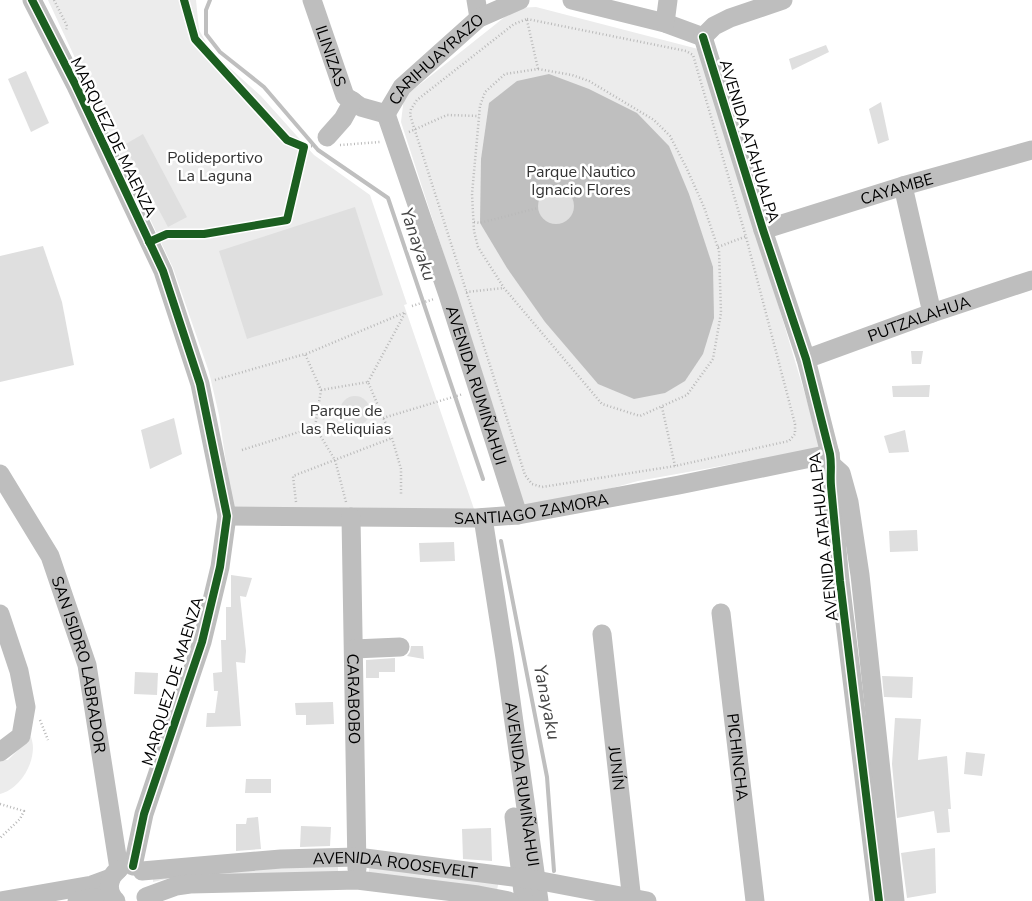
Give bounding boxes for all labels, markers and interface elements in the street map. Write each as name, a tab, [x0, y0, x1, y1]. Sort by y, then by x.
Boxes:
street label: CARIHUAYRAZO	[384, 9, 489, 109]
street label: ILINIZAS	[310, 22, 351, 90]
street label: MARQUEZ DE MAENZA	[65, 54, 162, 221]
street label: AVENIDA ATAHUALPA	[714, 57, 784, 226]
park label: Polideportivo La Laguna	[167, 147, 263, 187]
park label: Parque Nautico Ignacio Flores	[526, 161, 636, 201]
street label: CAYAMBE	[858, 168, 936, 211]
water label: Yanayaku	[394, 204, 442, 284]
street label: PUTZALAHUA	[865, 291, 974, 348]
street label: AVENIDA RUMIÑAHUI	[440, 303, 511, 468]
park label: Parque de las Reliquias	[301, 400, 391, 440]
street label: AVENIDA ATAHUALPA	[804, 451, 844, 622]
street label: SANTIAGO ZAMORA	[454, 488, 611, 530]
street label: SAN ISIDRO LABRADOR	[46, 573, 111, 755]
street label: MARQUEZ DE MAENZA	[137, 594, 209, 768]
street label: CARABOBO	[341, 654, 365, 744]
water label: Yanayaku	[528, 662, 566, 742]
street label: AVENIDA RUMIÑAHUI	[499, 700, 544, 868]
street label: PICHINCHA	[721, 712, 753, 802]
street label: JUNÍN	[603, 744, 630, 792]
street label: AVENIDA ROOSEVELT	[312, 847, 479, 884]

